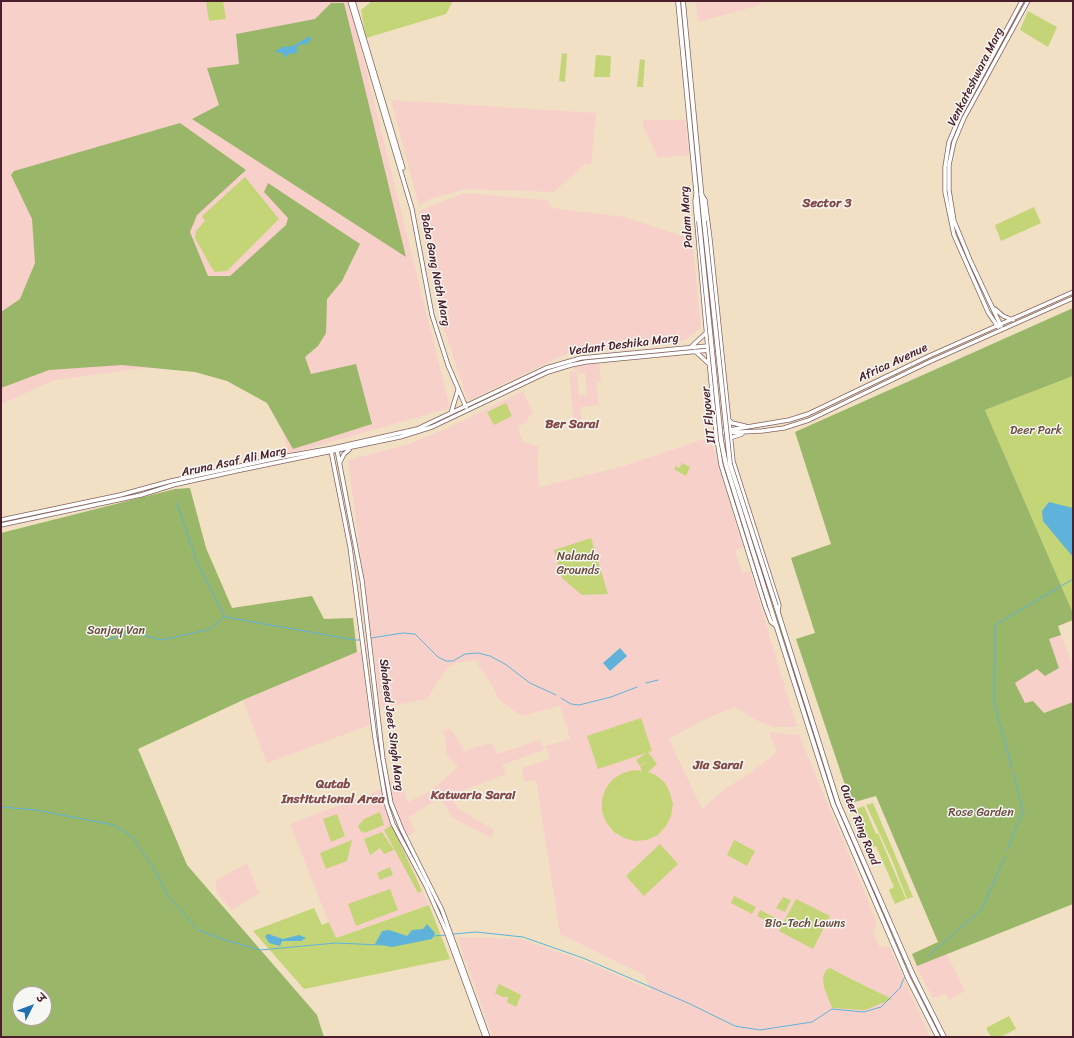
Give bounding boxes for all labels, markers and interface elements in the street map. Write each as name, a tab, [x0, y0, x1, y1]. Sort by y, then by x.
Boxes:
street label: Venkateshwara Marg	[945, 25, 1007, 129]
street label: Palam Marg	[678, 186, 696, 248]
district label: Sector 3	[802, 196, 852, 212]
street label: Baba Gang Nath Marg	[417, 213, 453, 327]
street label: Vedant Deshika Marg	[569, 331, 679, 359]
street label: Africa Avenue	[856, 341, 930, 385]
street label: IIT Flyover	[699, 386, 719, 444]
district label: Ber Sarai	[545, 417, 599, 433]
park label: Deer Park	[1010, 424, 1062, 438]
street label: Aruna Asaf Ali Marg	[180, 444, 288, 480]
park label: Nalanda Grounds	[556, 550, 600, 578]
park label: Sanjay Van	[87, 624, 145, 638]
street label: Shaheed Jeet Singh Marg	[376, 658, 406, 792]
district label: Jia Sarai	[693, 758, 743, 774]
district label: Qutab Institutional Area	[281, 777, 385, 808]
street label: Outer Ring Road	[836, 783, 882, 867]
district label: Katwaria Sarai	[431, 788, 515, 804]
park label: Rose Garden	[948, 806, 1014, 820]
park label: Bio-Tech Lawns	[765, 917, 845, 931]
north arrow	[12, 986, 52, 1026]
text: उ	[31, 989, 50, 1007]

